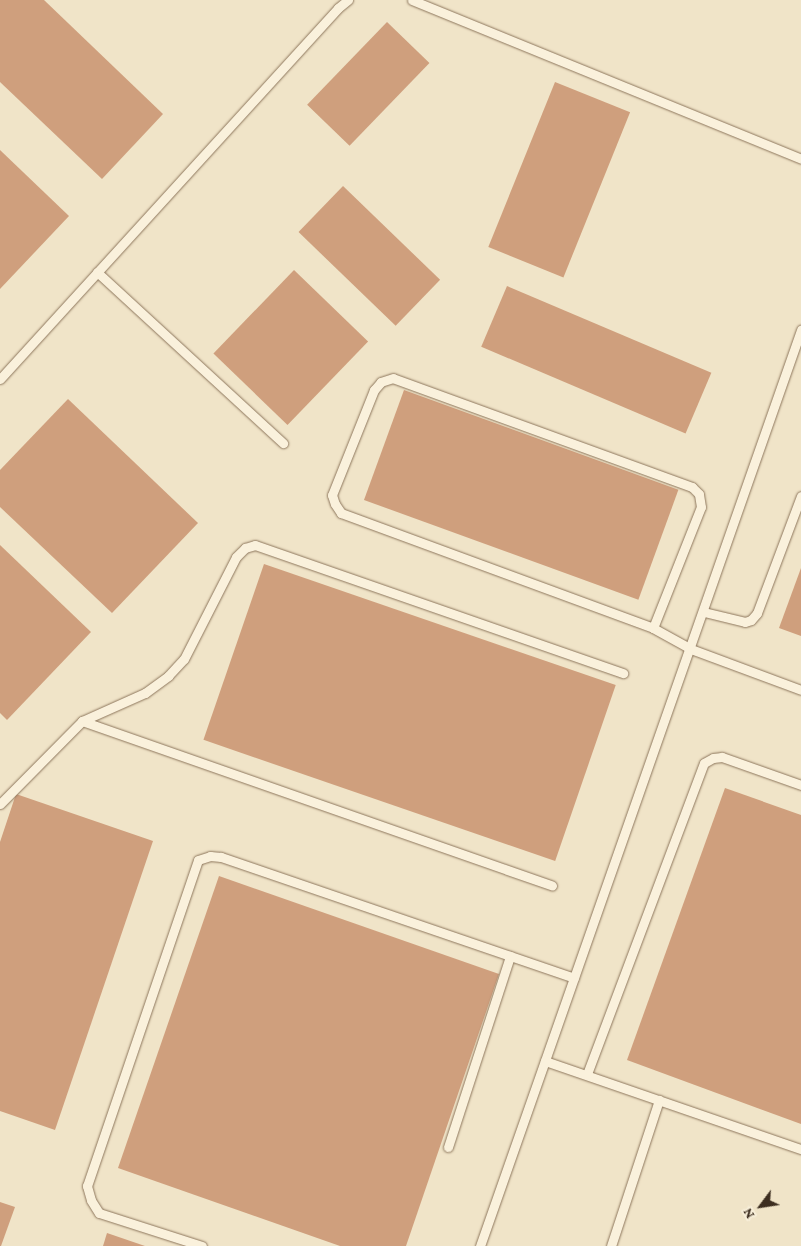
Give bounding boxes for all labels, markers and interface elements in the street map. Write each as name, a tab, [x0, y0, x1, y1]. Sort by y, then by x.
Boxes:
north arrow	[736, 1181, 786, 1231]
text: N	[739, 1206, 757, 1222]

